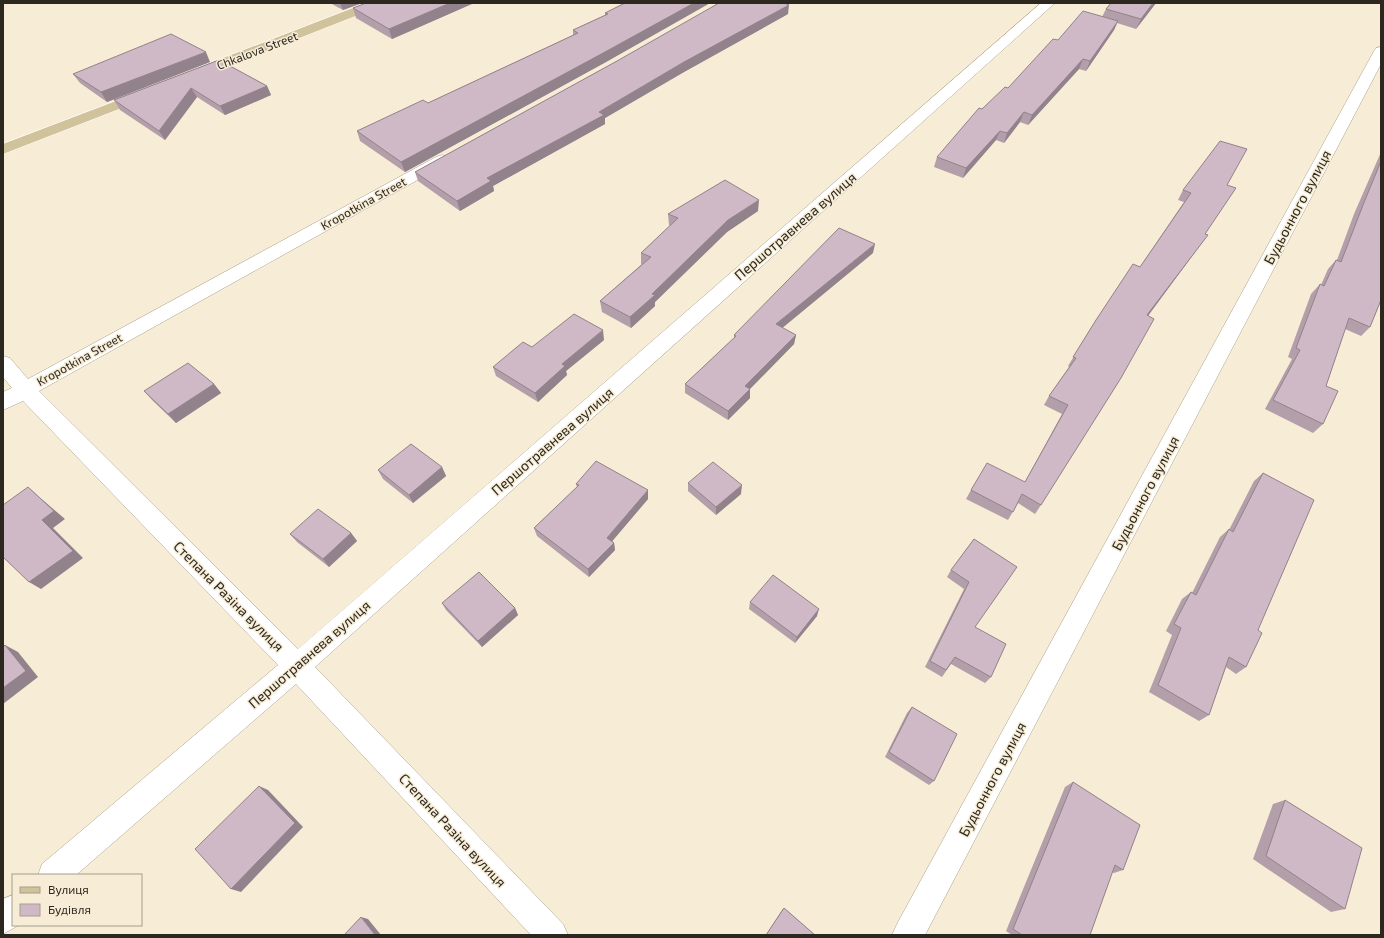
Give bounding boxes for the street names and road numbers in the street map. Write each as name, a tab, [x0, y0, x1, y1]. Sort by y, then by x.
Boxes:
street label: Chkalova Street	[214, 28, 300, 72]
street label: Будьонного вулиця	[1260, 147, 1334, 267]
street label: Першотравнева вулиця	[731, 168, 859, 284]
street label: Kropotkina Street	[318, 174, 409, 232]
street label: Kropotkina Street	[34, 330, 125, 388]
street label: Першотравнева вулиця	[488, 383, 616, 499]
street label: Будьонного вулиця	[1108, 433, 1182, 553]
street label: Степана Разіна вулиця	[170, 537, 288, 655]
street label: Першотравнева вулиця	[245, 596, 373, 712]
street label: Будьонного вулиця	[955, 719, 1029, 839]
street label: Степана Разіна вулиця	[396, 770, 510, 890]

